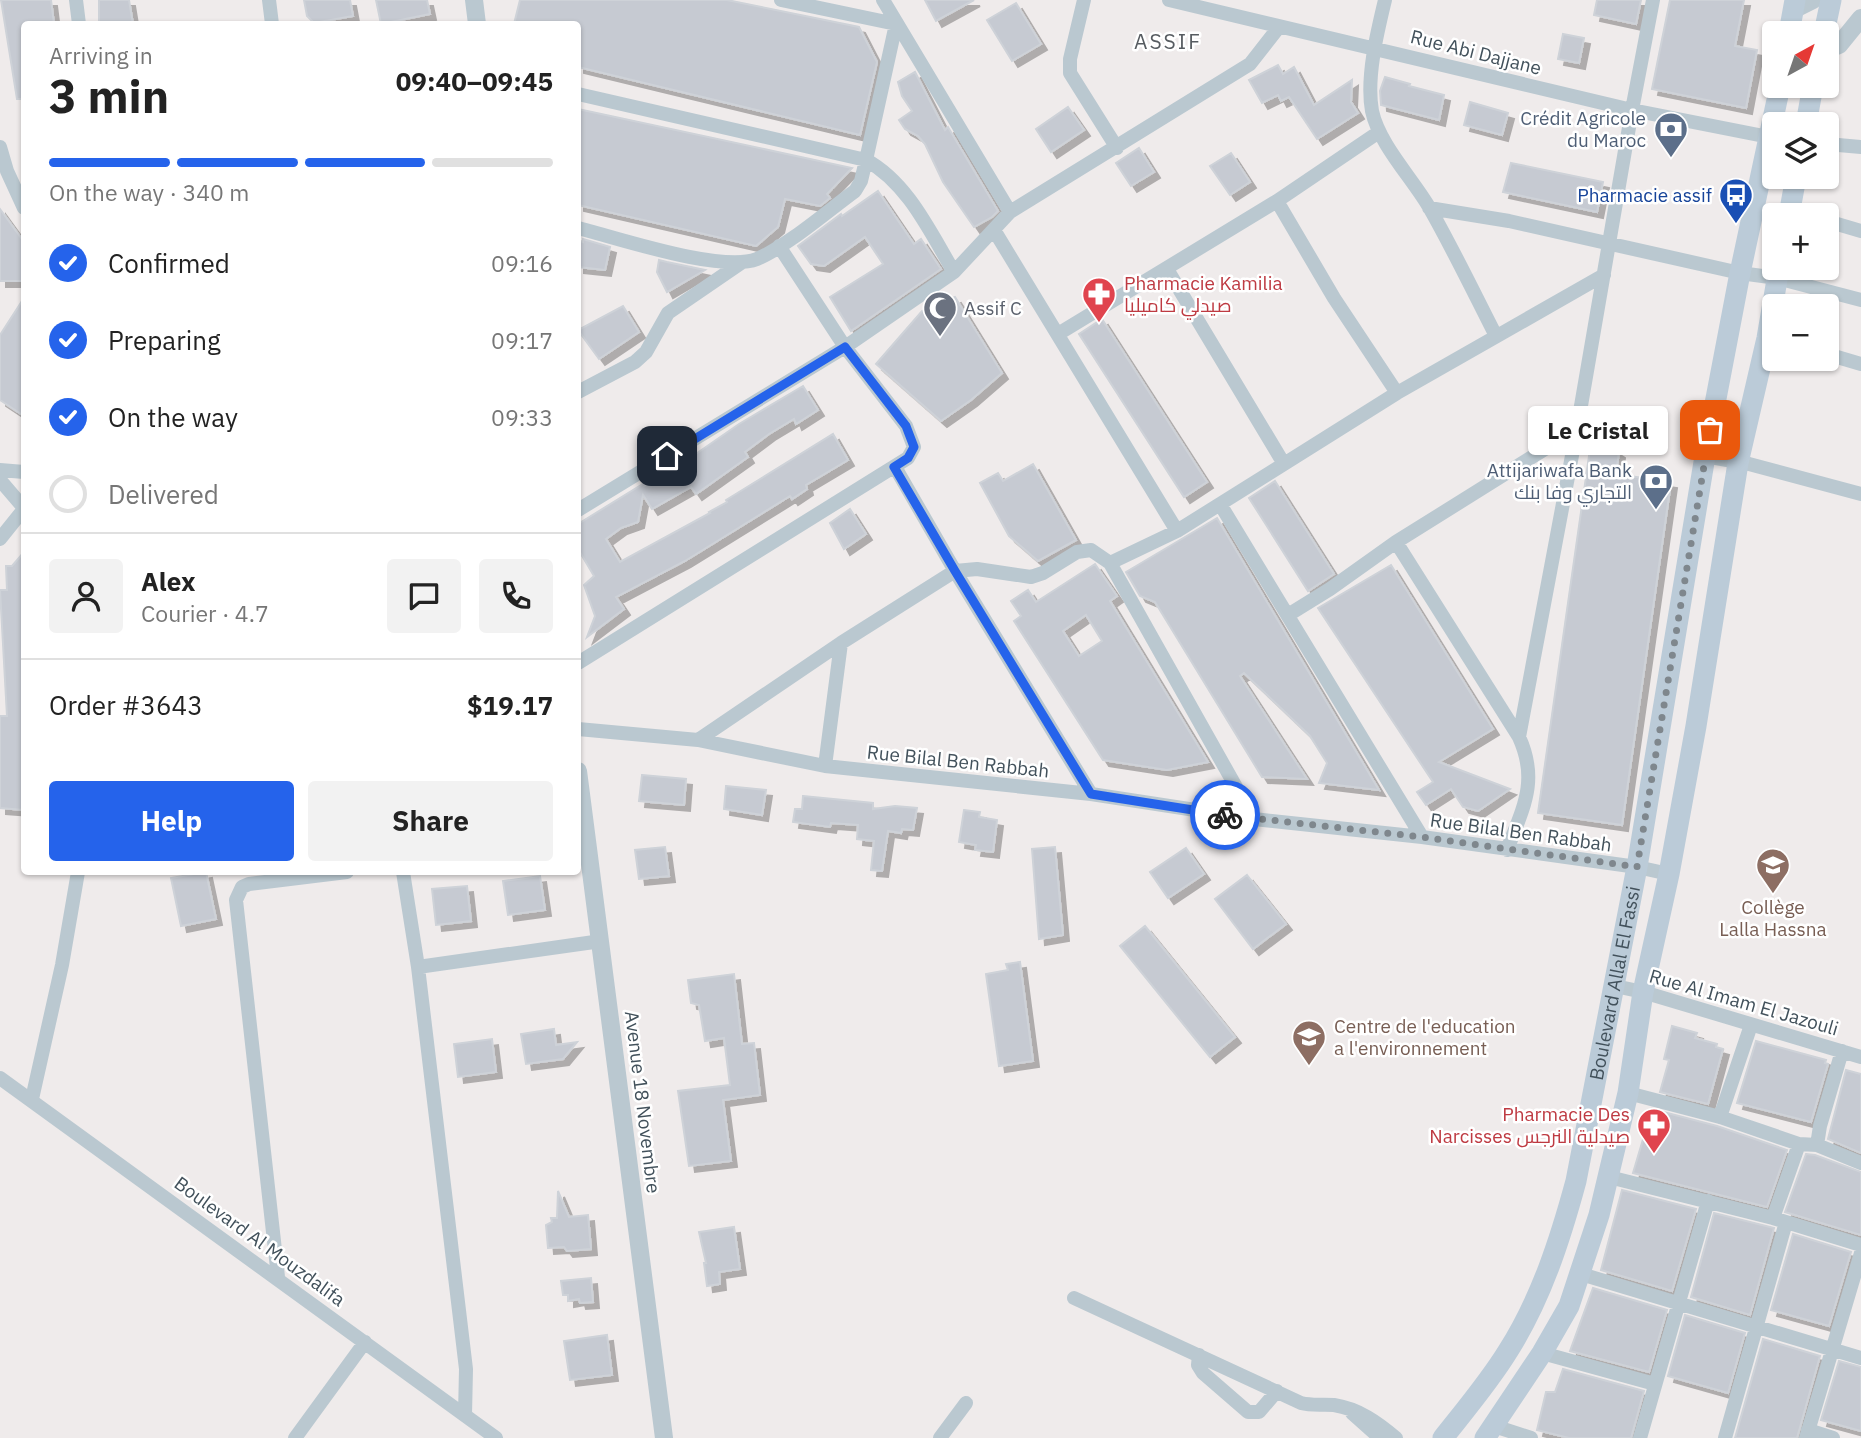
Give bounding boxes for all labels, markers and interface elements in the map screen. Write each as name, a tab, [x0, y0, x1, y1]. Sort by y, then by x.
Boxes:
north arrow	[1762, 21, 1839, 98]
map controls	[1762, 21, 1839, 371]
street label: Rue Abi Dajjane	[1408, 24, 1544, 80]
district label: ASSIF	[1134, 27, 1202, 55]
text: Arriving in	[49, 40, 153, 70]
text: 09:40–09:45	[396, 64, 553, 98]
text: 3 min	[49, 66, 169, 126]
place label: Crédit Agricole du Maroc	[1520, 106, 1646, 152]
bank icon: Crédit Agricole du Maroc	[1652, 110, 1690, 159]
button: layers	[1762, 112, 1839, 189]
bus stop icon: Pharmacie assif	[1717, 176, 1755, 225]
text: On the way · 340 m	[49, 177, 249, 207]
place label: Pharmacie assif	[1577, 183, 1712, 207]
button: +	[1762, 203, 1839, 280]
icon: check	[49, 244, 87, 282]
text: Confirmed	[108, 246, 230, 280]
text: 09:16	[491, 248, 553, 278]
place label: Pharmacie Kamilia صيدلي كاميليا	[1124, 271, 1283, 320]
pharmacy icon: Pharmacie Kamilia صيدلي كاميليا	[1080, 275, 1118, 324]
mosque icon: Assif C	[921, 289, 959, 338]
button: −	[1762, 294, 1839, 371]
place label: Assif C	[964, 296, 1022, 320]
icon: check	[49, 321, 87, 359]
text: Preparing	[108, 323, 221, 357]
text: 09:17	[491, 325, 553, 355]
icon: check	[49, 398, 87, 436]
text: On the way	[108, 400, 238, 434]
pin	[1680, 400, 1740, 460]
text: 09:33	[491, 402, 553, 432]
callout: Le Cristal	[1528, 406, 1668, 454]
icon: bag	[1691, 411, 1729, 449]
text: Le Cristal	[1547, 415, 1649, 445]
pin	[637, 426, 697, 486]
icon: home	[648, 437, 686, 475]
place label: Attijariwafa Bank التجاري وفا بنك	[1487, 458, 1632, 507]
bank icon: Attijariwafa Bank التجاري وفا بنك	[1637, 462, 1675, 511]
text: Delivered	[108, 477, 219, 511]
button: person	[49, 559, 123, 633]
button: chat	[387, 559, 461, 633]
button: phone	[479, 559, 553, 633]
text: Alex	[141, 564, 195, 598]
text: Courier · 4.7	[141, 598, 269, 628]
text: Order #3643	[49, 688, 203, 722]
text: $19.17	[467, 688, 553, 722]
street label: Rue Bilal Ben Rabbah	[866, 739, 1050, 783]
courier	[1190, 780, 1260, 850]
button: Help	[49, 781, 294, 861]
button: Share	[308, 781, 553, 861]
icon: bike	[1206, 796, 1244, 834]
street label: Rue Bilal Ben Rabbah	[1429, 807, 1613, 857]
school or university icon: Collège Lalla Hassna	[1754, 846, 1792, 895]
street label: Boulevard Allal El Fassi	[1584, 884, 1645, 1082]
place label: Collège Lalla Hassna	[1719, 895, 1827, 941]
street label: Rue Al Imam El Jazouli	[1647, 963, 1841, 1041]
street label: Avenue 18 Novembre	[620, 1009, 666, 1195]
place label: Centre de l'education a l'environnement	[1334, 1014, 1516, 1060]
school or university icon: Centre de l'education a l'environnement	[1290, 1018, 1328, 1067]
place label: Pharmacie Des Narcisses صيدلية النرجس	[1429, 1102, 1630, 1148]
pharmacy icon: Pharmacie Des Narcisses صيدلية النرجس	[1635, 1106, 1673, 1155]
street label: Boulevard Al Mouzdalifa	[170, 1171, 350, 1311]

